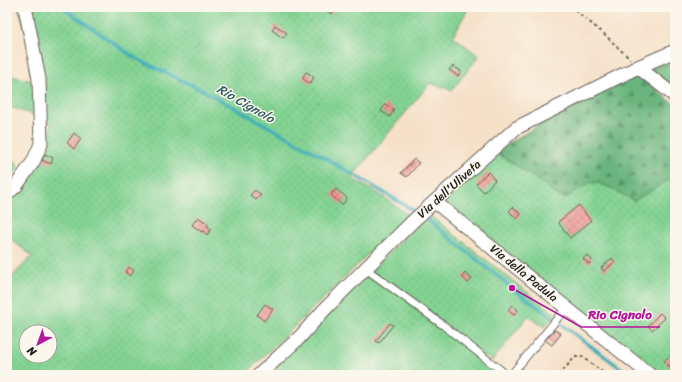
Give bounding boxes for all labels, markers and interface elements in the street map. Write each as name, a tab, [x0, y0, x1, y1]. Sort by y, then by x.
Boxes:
water label: Rio Cignolo	[212, 78, 280, 130]
street label: Via dell'Uliveta	[412, 154, 486, 224]
street label: Via della Padula	[485, 238, 563, 308]
callout: Rio Cignolo	[581, 302, 660, 327]
text: Rio Cignolo	[587, 303, 652, 326]
north arrow	[18, 324, 58, 364]
text: N	[22, 341, 42, 361]

